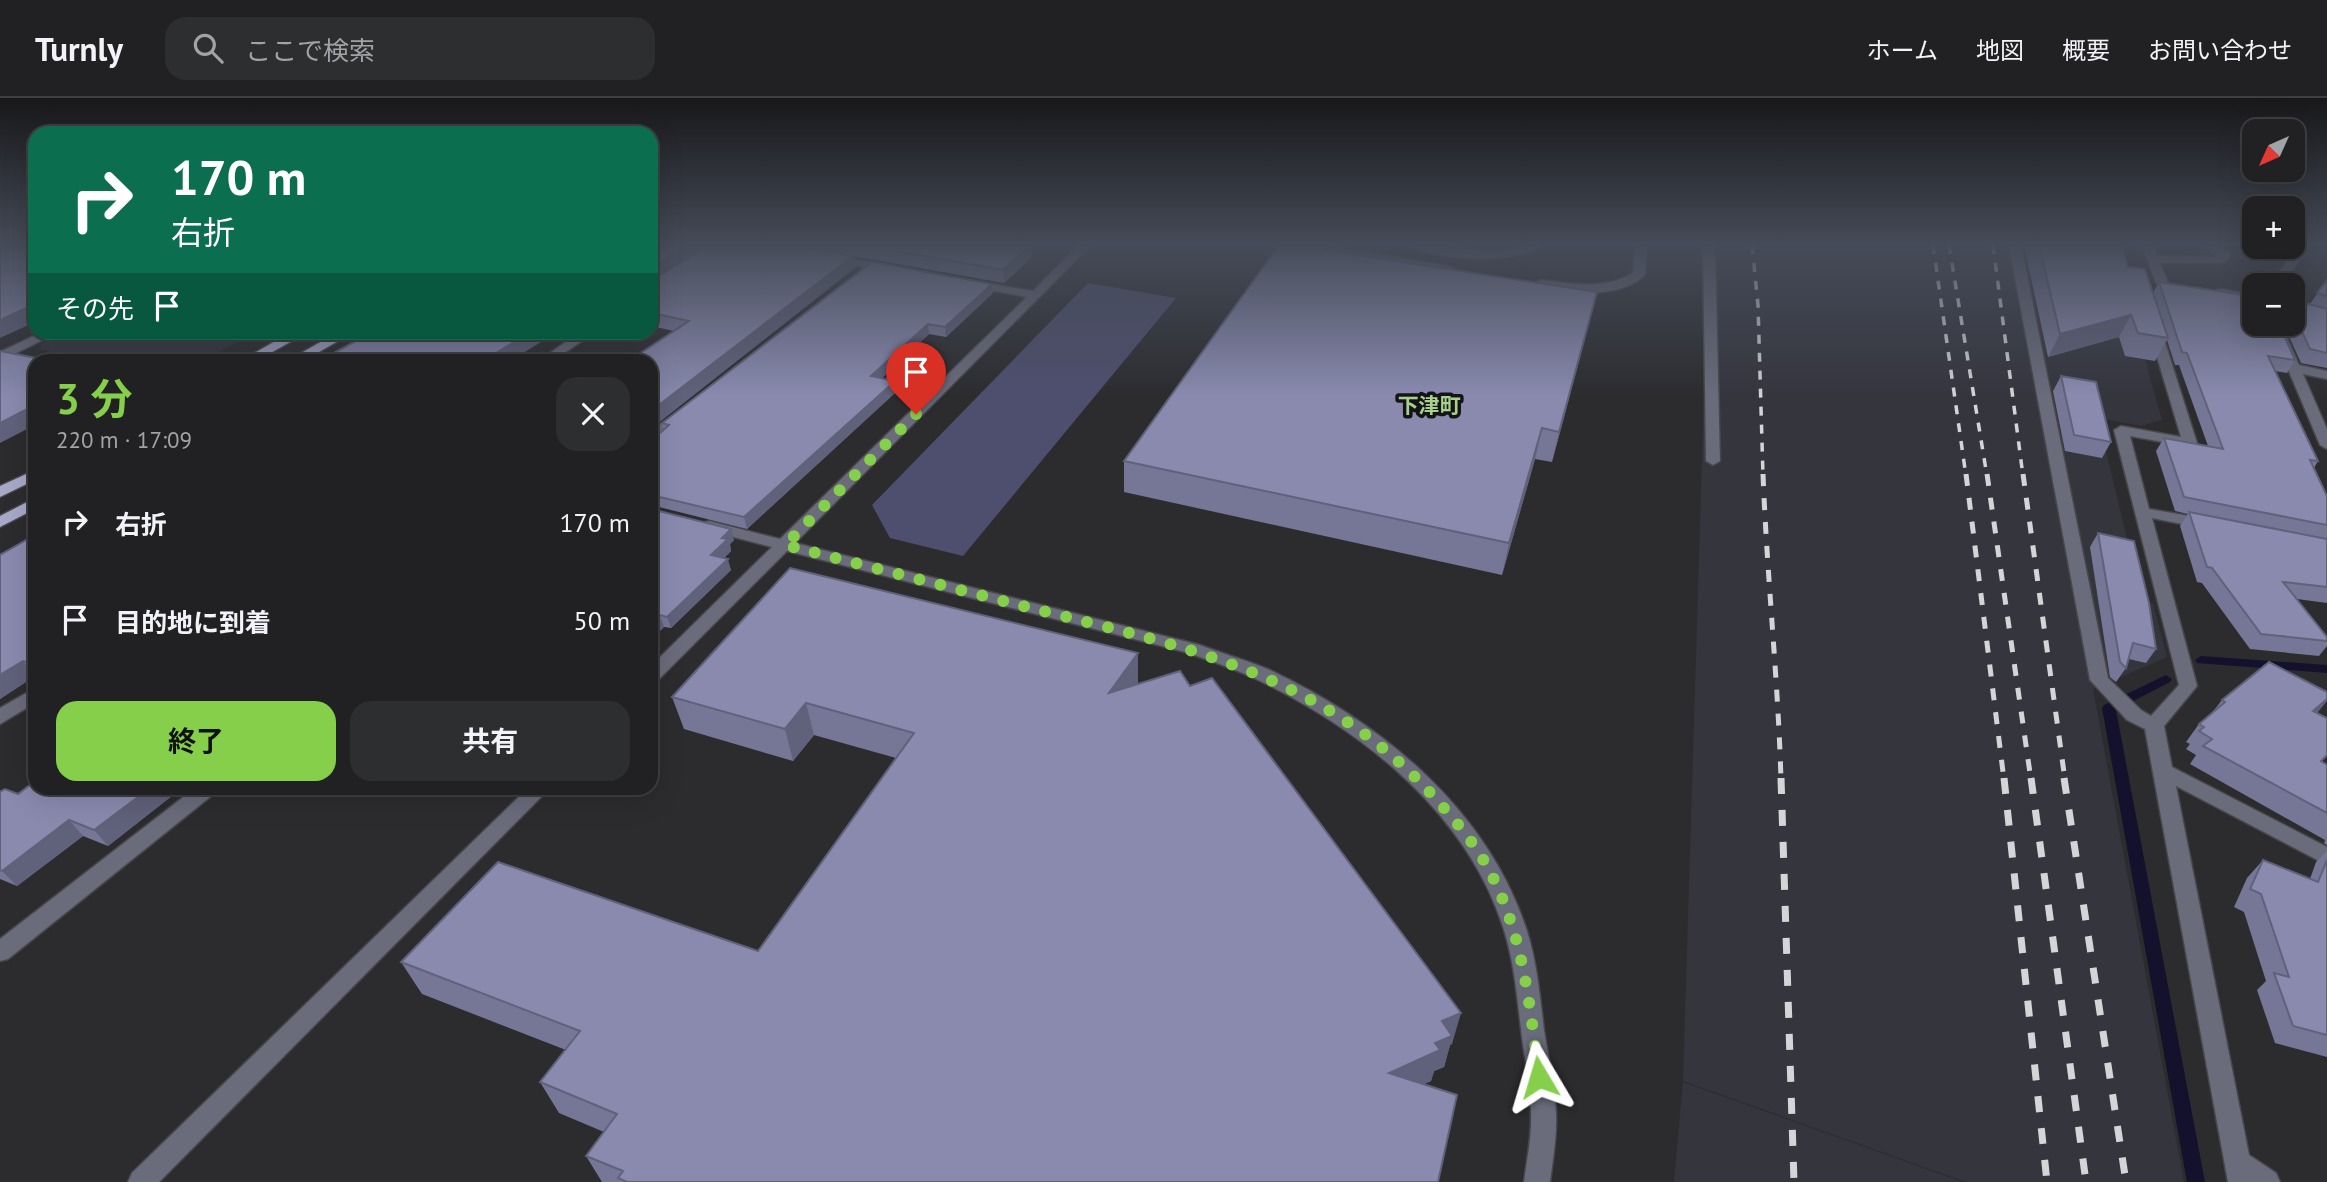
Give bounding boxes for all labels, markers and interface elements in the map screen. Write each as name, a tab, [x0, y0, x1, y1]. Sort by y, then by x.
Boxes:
search box	[165, 17, 655, 80]
text: Turnly	[35, 27, 123, 70]
icon: search	[189, 29, 227, 67]
text: ここで検索	[245, 34, 375, 67]
text: ホーム	[1867, 35, 1938, 66]
text: 地図	[1976, 35, 2024, 66]
text: 概要	[2062, 35, 2110, 66]
text: お問い合わせ	[2148, 35, 2292, 66]
north arrow	[2242, 119, 2305, 182]
map controls	[2242, 119, 2305, 336]
text: 170 m	[171, 145, 306, 209]
icon: right	[56, 154, 147, 245]
button: +	[2242, 196, 2305, 259]
text: 右折	[171, 211, 235, 253]
button: −	[2242, 273, 2305, 336]
icon: arrive	[148, 287, 186, 325]
text: その先	[56, 292, 134, 325]
pin	[886, 342, 946, 414]
icon: arrive	[897, 353, 935, 391]
text: 3 分	[56, 371, 132, 426]
button: close	[556, 377, 630, 451]
district label: 下津町	[1398, 392, 1461, 419]
text: 220 m · 17:09	[56, 425, 192, 454]
icon: right	[56, 503, 94, 541]
text: 170 m	[559, 506, 630, 539]
text: 右折	[115, 508, 167, 541]
icon: arrive	[56, 601, 94, 639]
text: 50 m	[574, 604, 630, 637]
text: 目的地に到着	[115, 606, 271, 639]
button: 終了	[56, 701, 336, 781]
button: 共有	[350, 701, 630, 781]
position arrow	[1502, 1040, 1576, 1114]

